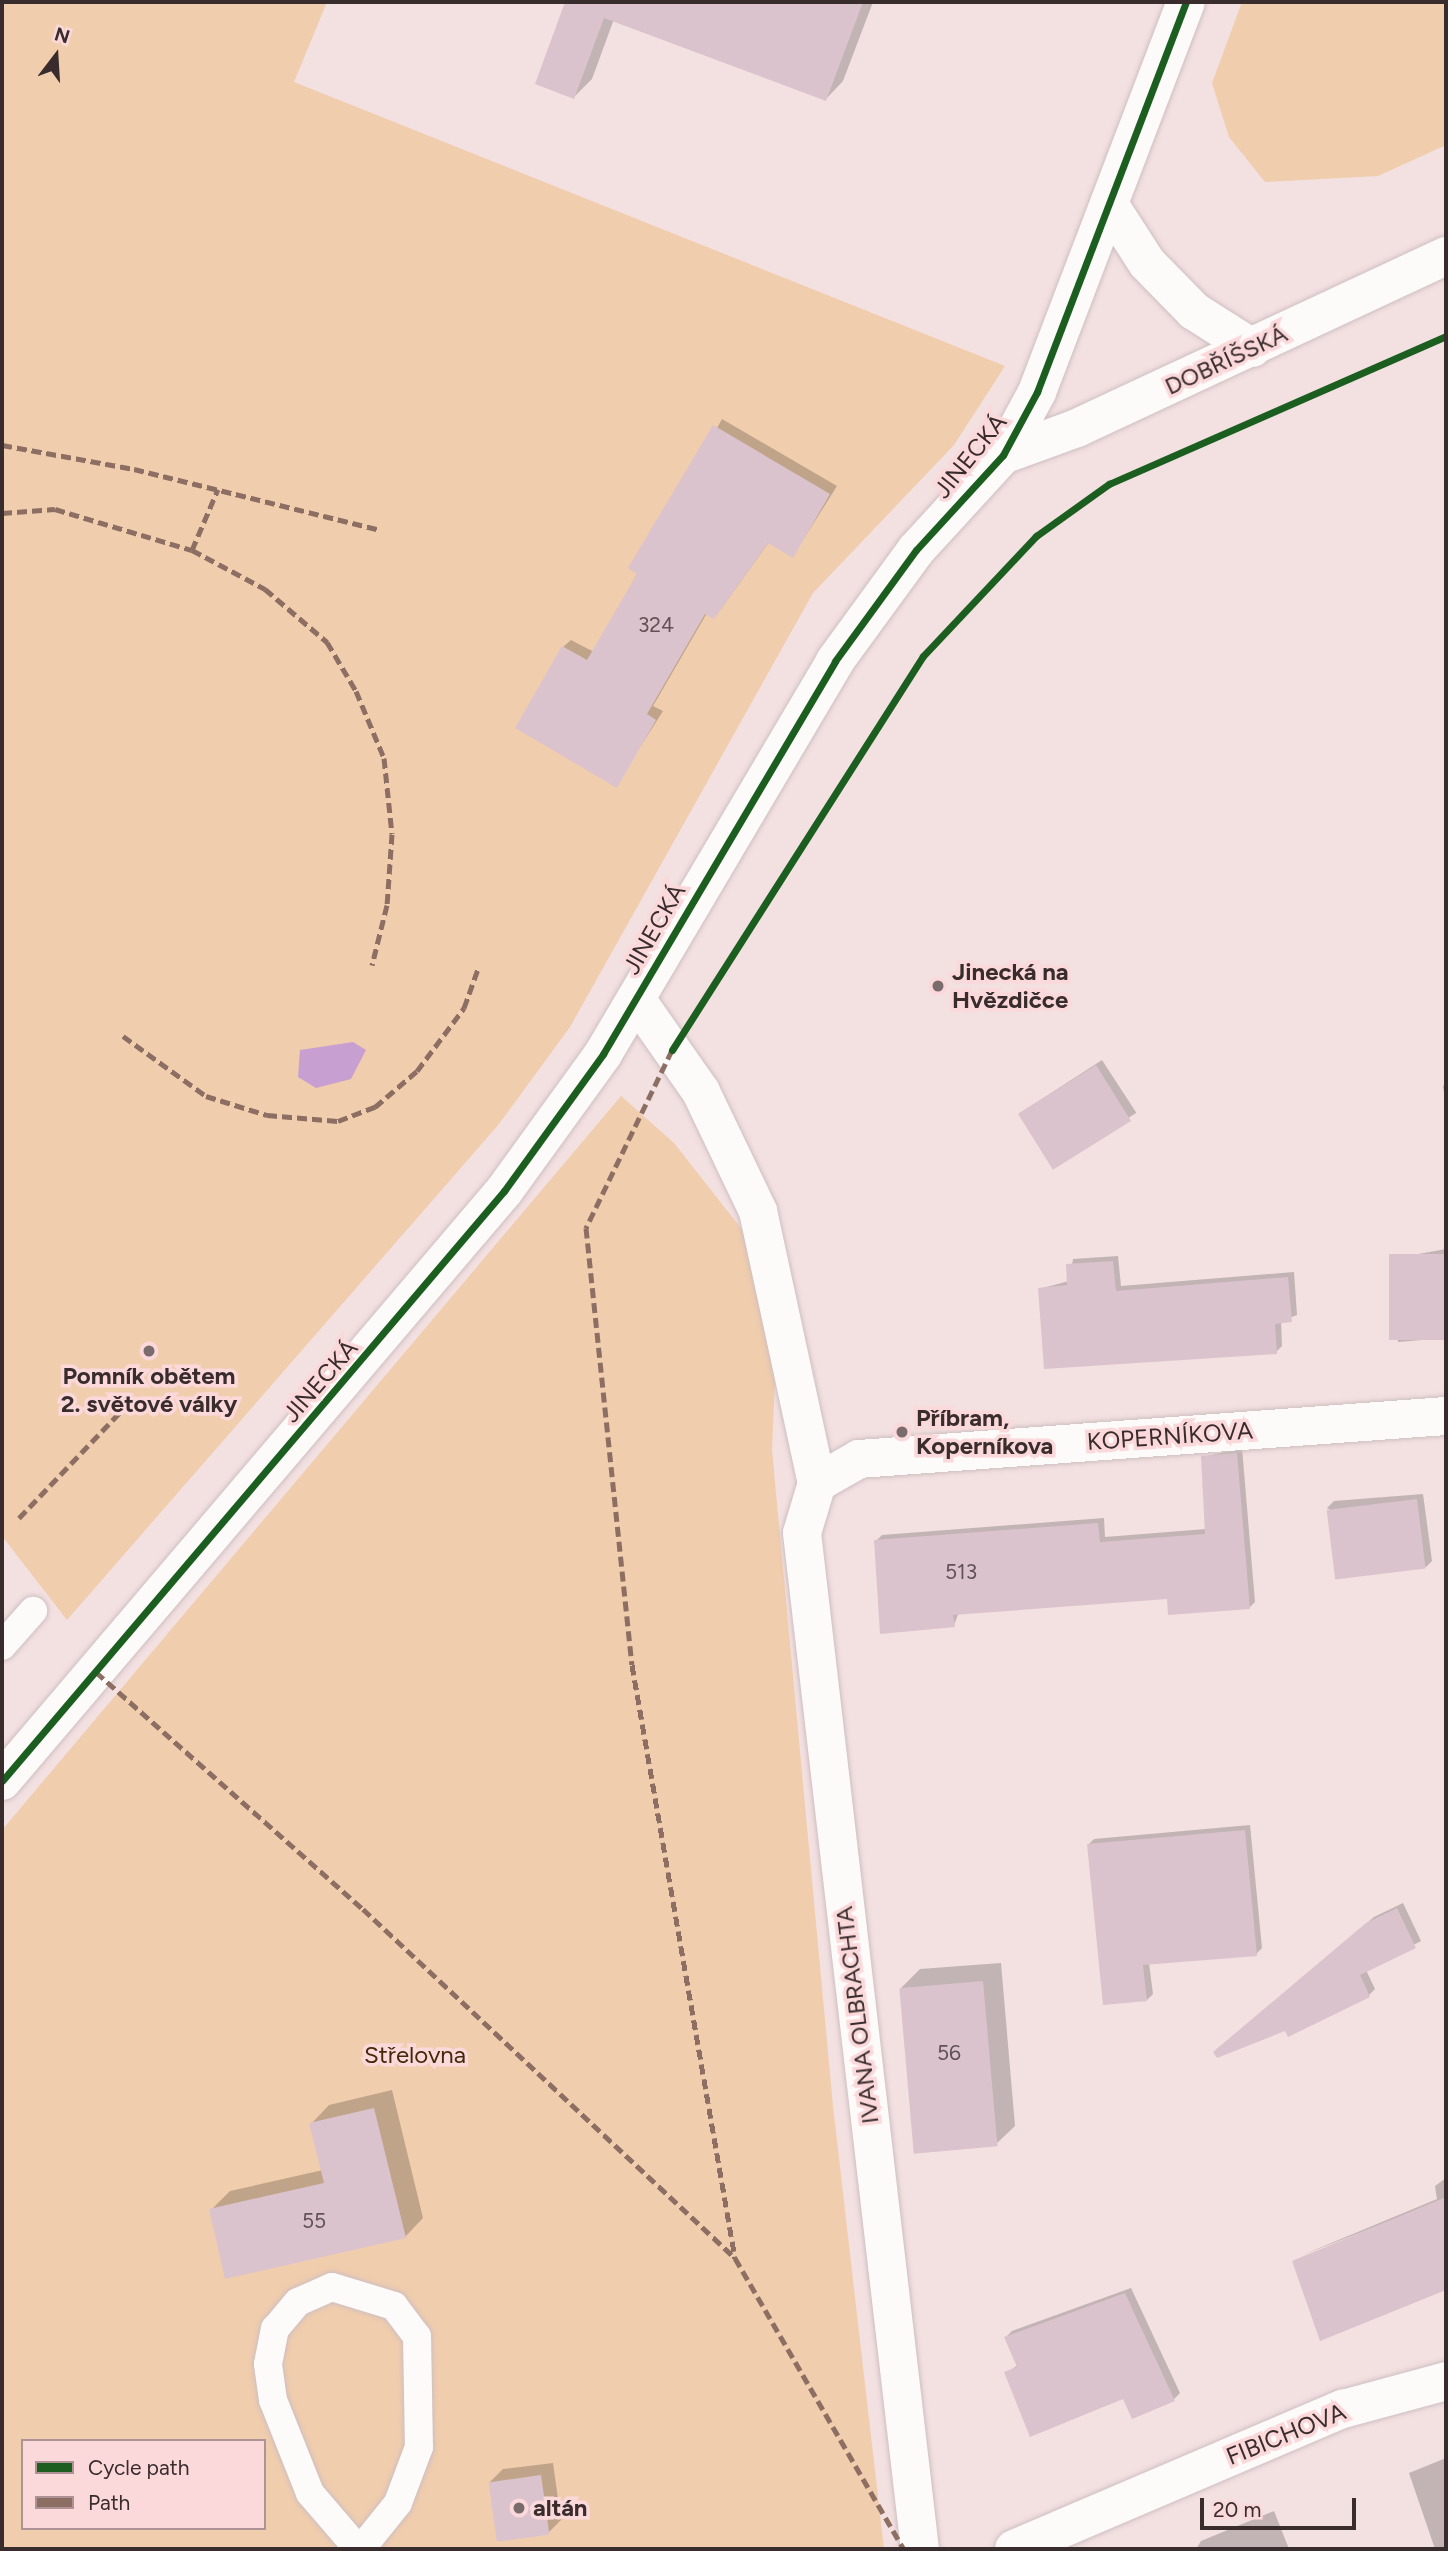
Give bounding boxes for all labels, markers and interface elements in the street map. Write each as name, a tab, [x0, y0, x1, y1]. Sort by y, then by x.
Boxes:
north arrow	[21, 21, 91, 91]
text: N	[52, 22, 73, 49]
street label: DOBŘÍŠSKÁ	[1160, 319, 1292, 401]
street label: JINECKÁ	[927, 408, 1013, 504]
house number: 324	[638, 612, 674, 638]
street label: JINECKÁ	[617, 879, 691, 979]
place label: Jinecká na Hvězdičce	[952, 958, 1069, 1014]
marker: Jinecká na Hvězdičce	[930, 978, 946, 994]
street label: JINECKÁ	[276, 1334, 364, 1428]
marker: Pomník obětem 2. světové války	[141, 1343, 157, 1359]
place label: Pomník obětem 2. světové války	[61, 1362, 237, 1418]
place label: Příbram, Koperníkova	[916, 1404, 1053, 1460]
street label: KOPERNÍKOVA	[1086, 1416, 1254, 1456]
marker: Příbram, Koperníkova	[894, 1424, 910, 1440]
house number: 513	[945, 1559, 977, 1585]
street label: IVANA OLBRACHTA	[829, 1905, 885, 2125]
house number: 56	[937, 2040, 961, 2066]
park label: Střelovna	[364, 2041, 466, 2069]
house number: 55	[302, 2208, 326, 2234]
street label: FIBICHOVA	[1222, 2397, 1350, 2471]
legend	[21, 2439, 266, 2530]
text: Cycle path	[88, 2455, 189, 2480]
scale bar	[1203, 2484, 1359, 2528]
text: Path	[88, 2490, 130, 2515]
place label: altán	[533, 2494, 587, 2522]
text: 20 m	[1213, 2497, 1261, 2522]
marker: altán	[511, 2500, 527, 2516]

